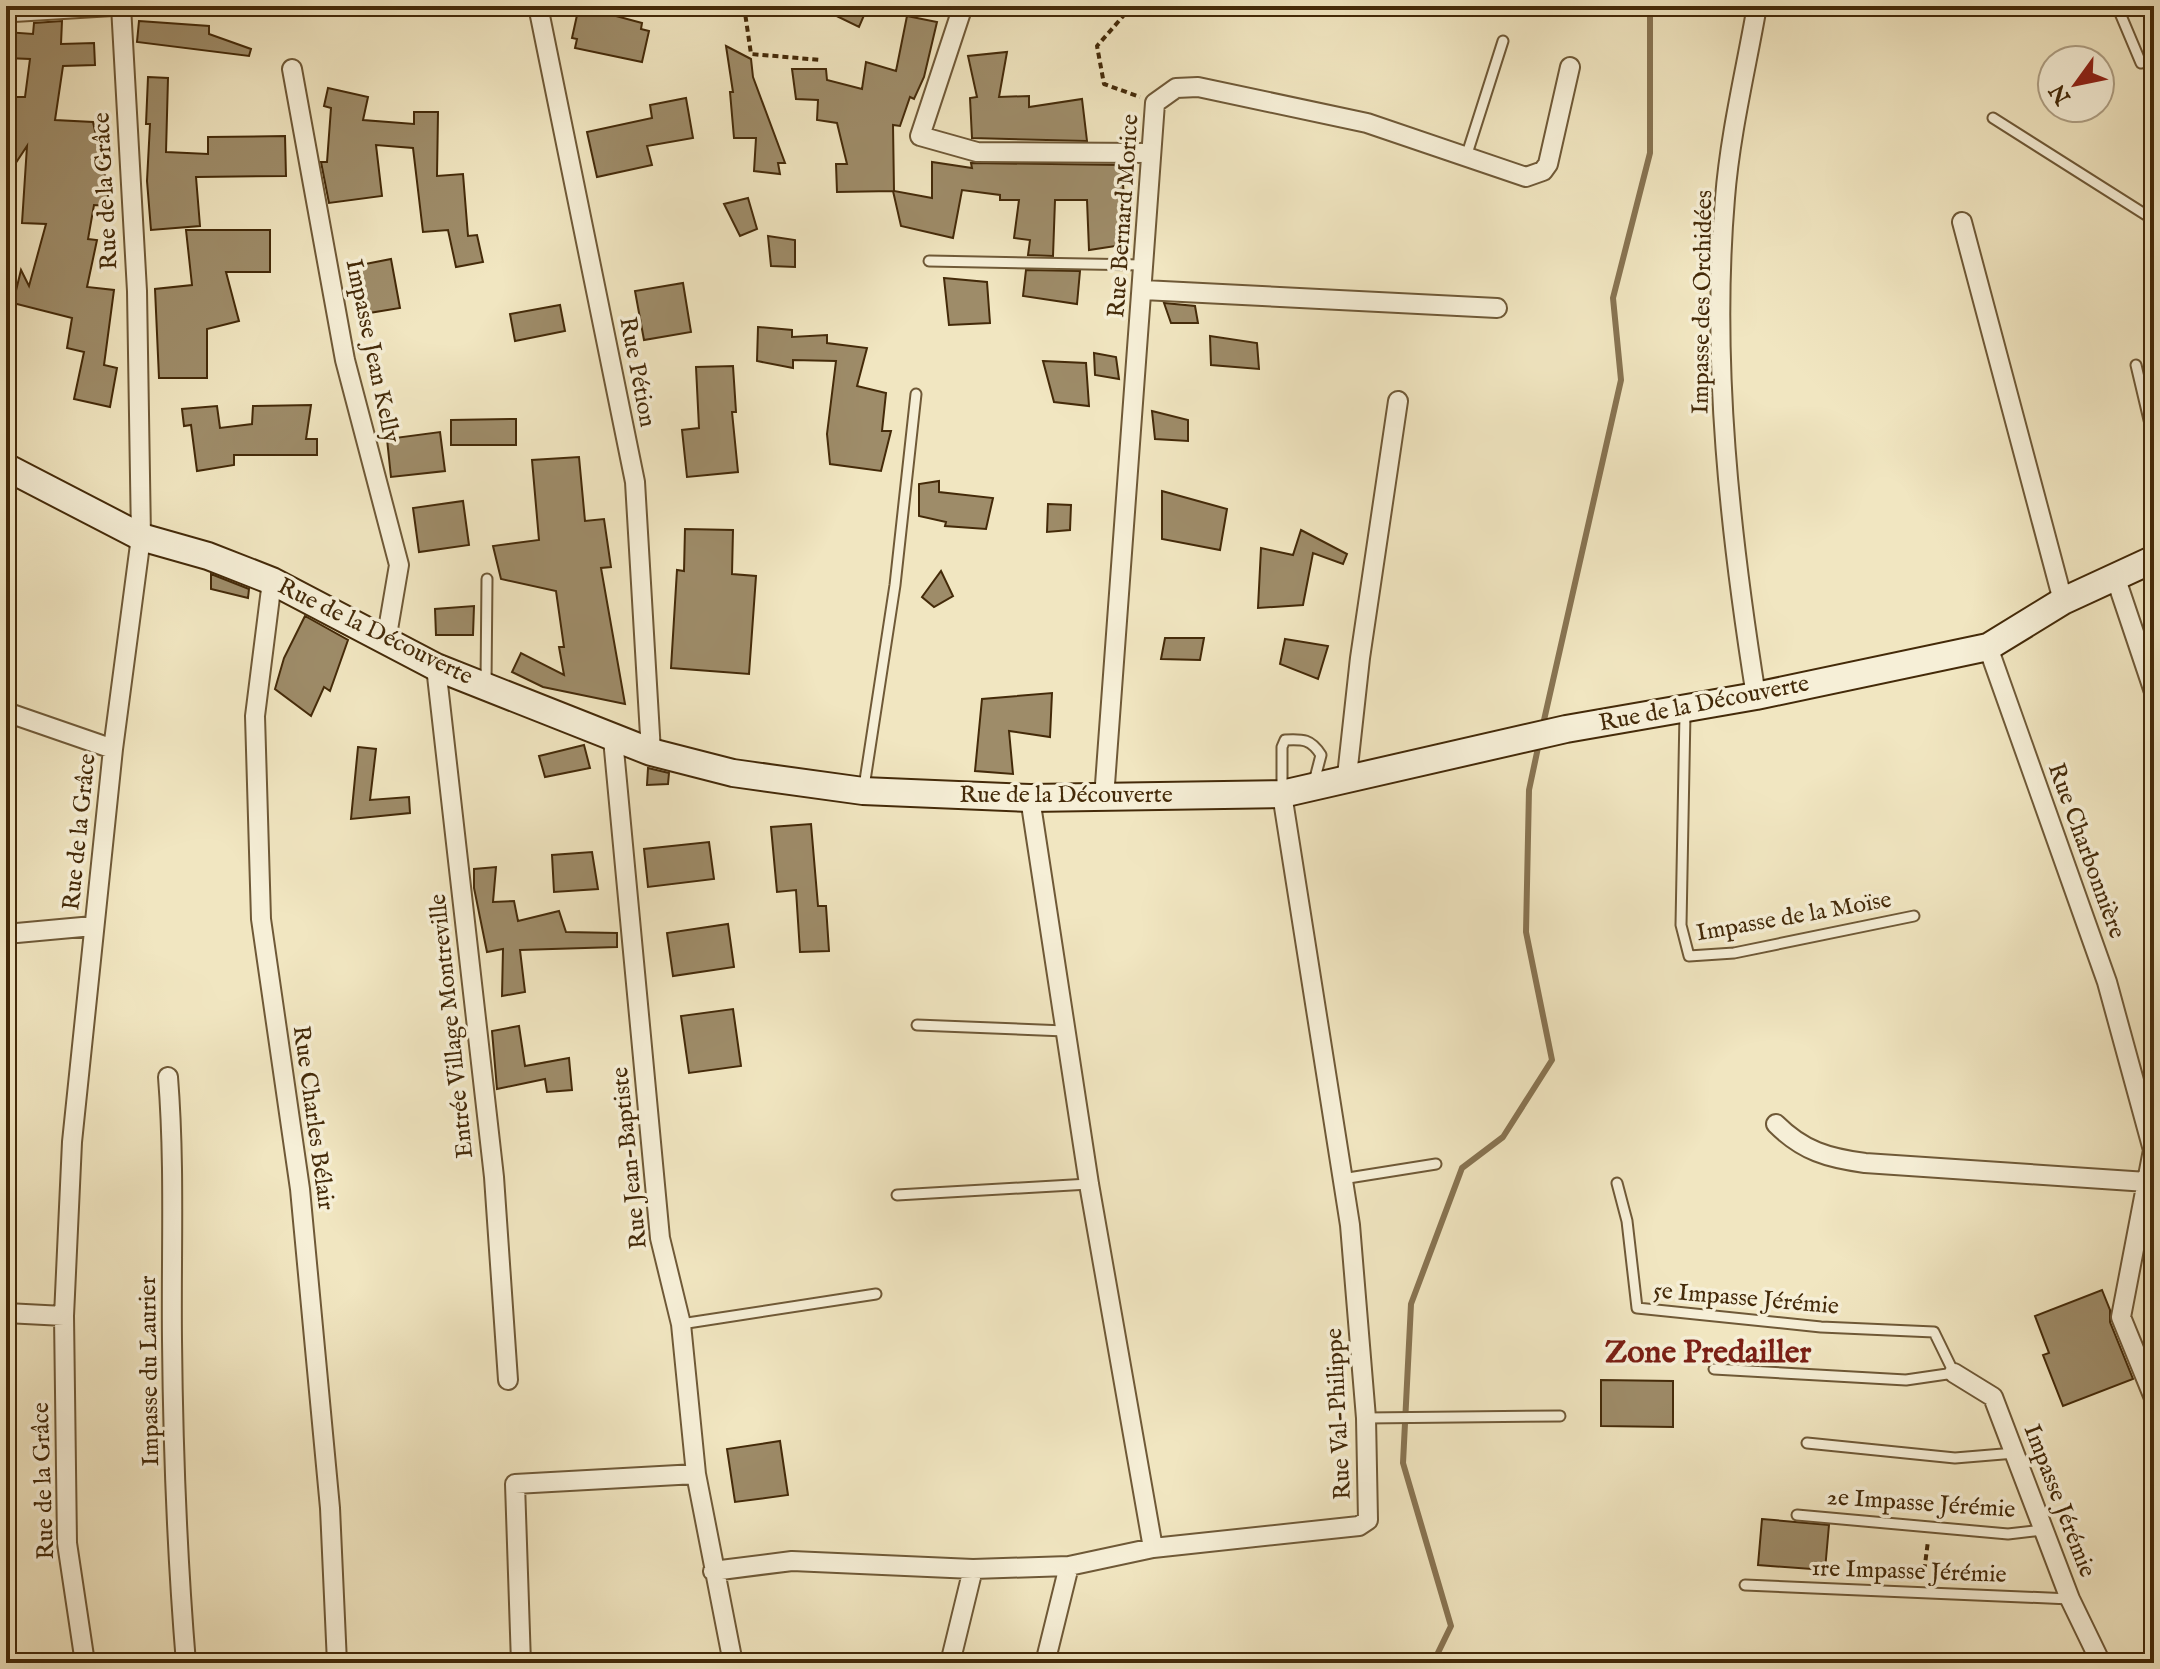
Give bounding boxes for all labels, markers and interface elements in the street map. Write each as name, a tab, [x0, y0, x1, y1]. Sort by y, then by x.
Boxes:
north arrow	[2036, 44, 2116, 124]
text: N	[2044, 78, 2078, 110]
street label: Rue de la Grâce	[86, 111, 126, 271]
street label: Rue Bernard Morice	[1101, 113, 1147, 319]
street label: Impasse des Orchidées	[1686, 190, 1720, 414]
street label: Impasse Jean Kelly	[337, 256, 407, 446]
street label: Rue Pétion	[611, 314, 663, 430]
street label: Rue de la Découverte	[272, 571, 478, 693]
street label: Rue de la Découverte	[1596, 668, 1812, 740]
street label: Rue de la Grâce	[56, 752, 104, 912]
street label: Rue Charbonnière	[2040, 759, 2132, 943]
street label: Rue de la Découverte	[959, 780, 1173, 811]
street label: Impasse de la Moïse	[1694, 885, 1894, 949]
street label: Entrée Village Montreville	[423, 892, 481, 1160]
street label: Rue Charles Bélair	[285, 1024, 341, 1213]
street label: Rue Jean-Baptiste	[605, 1065, 655, 1251]
street label: Impasse du Laurier	[133, 1275, 167, 1467]
street label: 5e Impasse Jérémie	[1652, 1275, 1840, 1323]
street label: Rue Val-Philippe	[1319, 1327, 1359, 1501]
district label: Zone Predailler	[1605, 1333, 1812, 1374]
street label: Rue de la Grâce	[26, 1402, 62, 1560]
street label: Impasse Jérémie	[2016, 1420, 2102, 1582]
street label: 2e Impasse Jérémie	[1826, 1482, 2016, 1526]
street label: 1re Impasse Jérémie	[1811, 1553, 2007, 1591]

